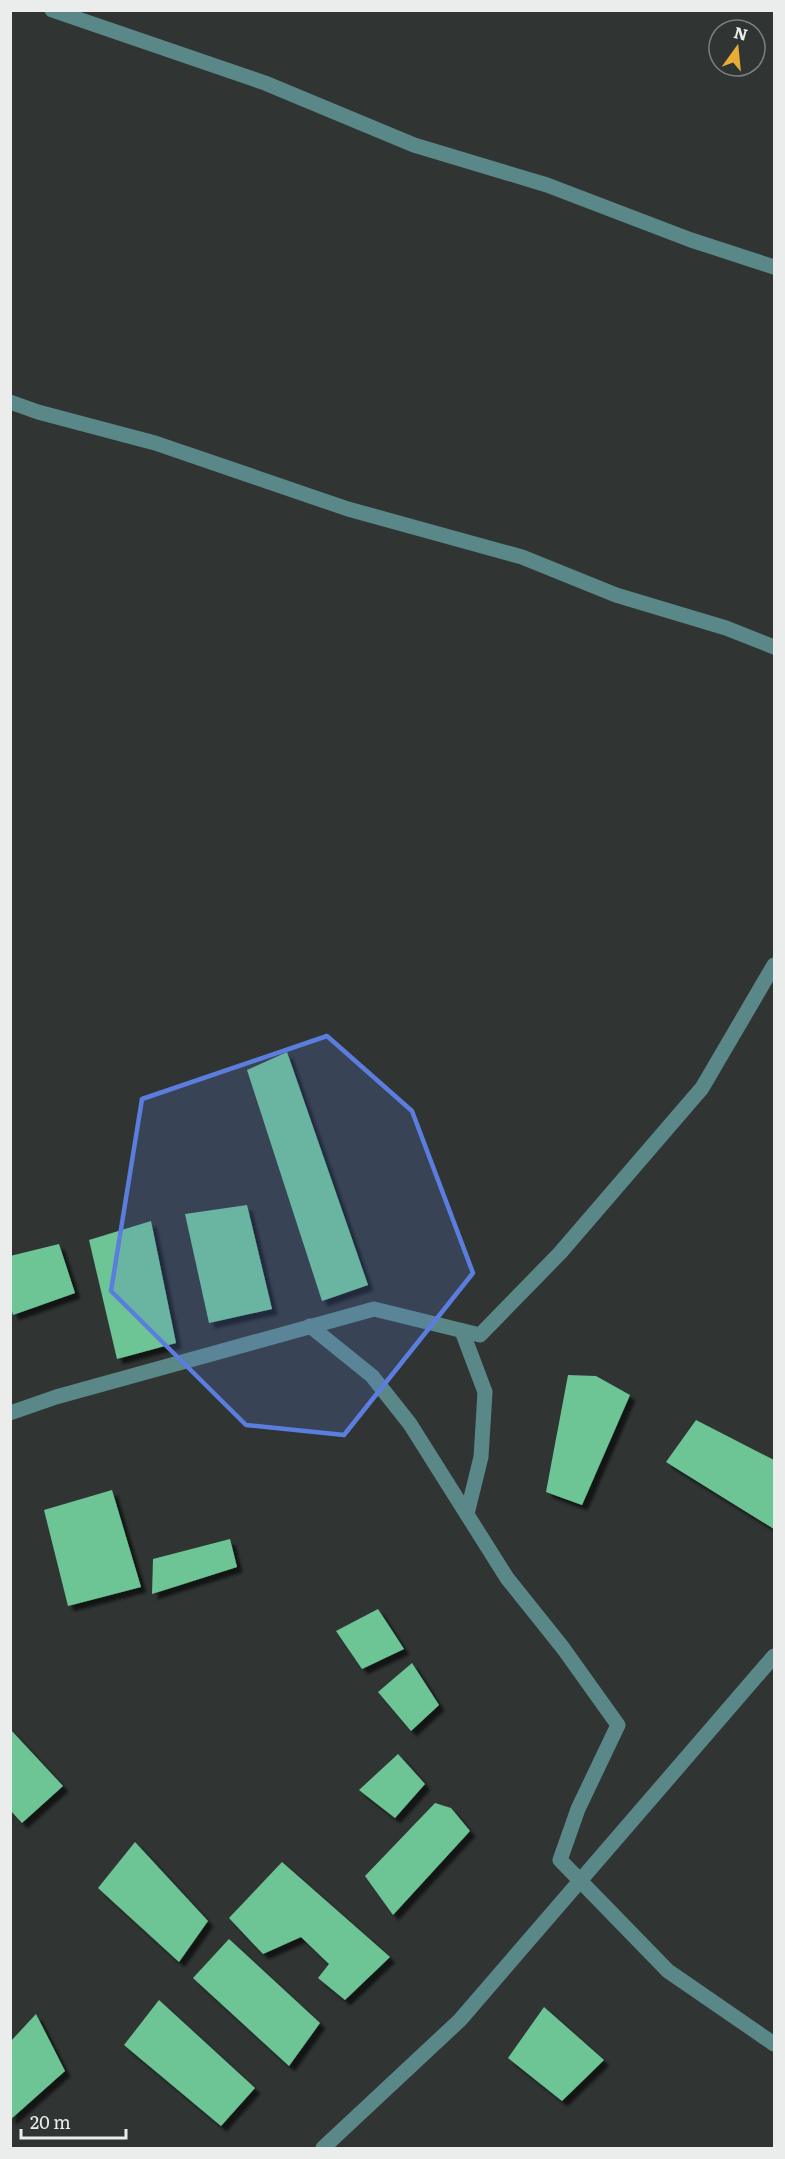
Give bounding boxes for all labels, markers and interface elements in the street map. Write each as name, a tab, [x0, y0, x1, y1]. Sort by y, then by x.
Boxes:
north arrow	[707, 18, 767, 78]
text: N	[732, 19, 751, 46]
scale bar	[21, 2102, 126, 2140]
text: 20 m	[30, 2108, 71, 2135]

